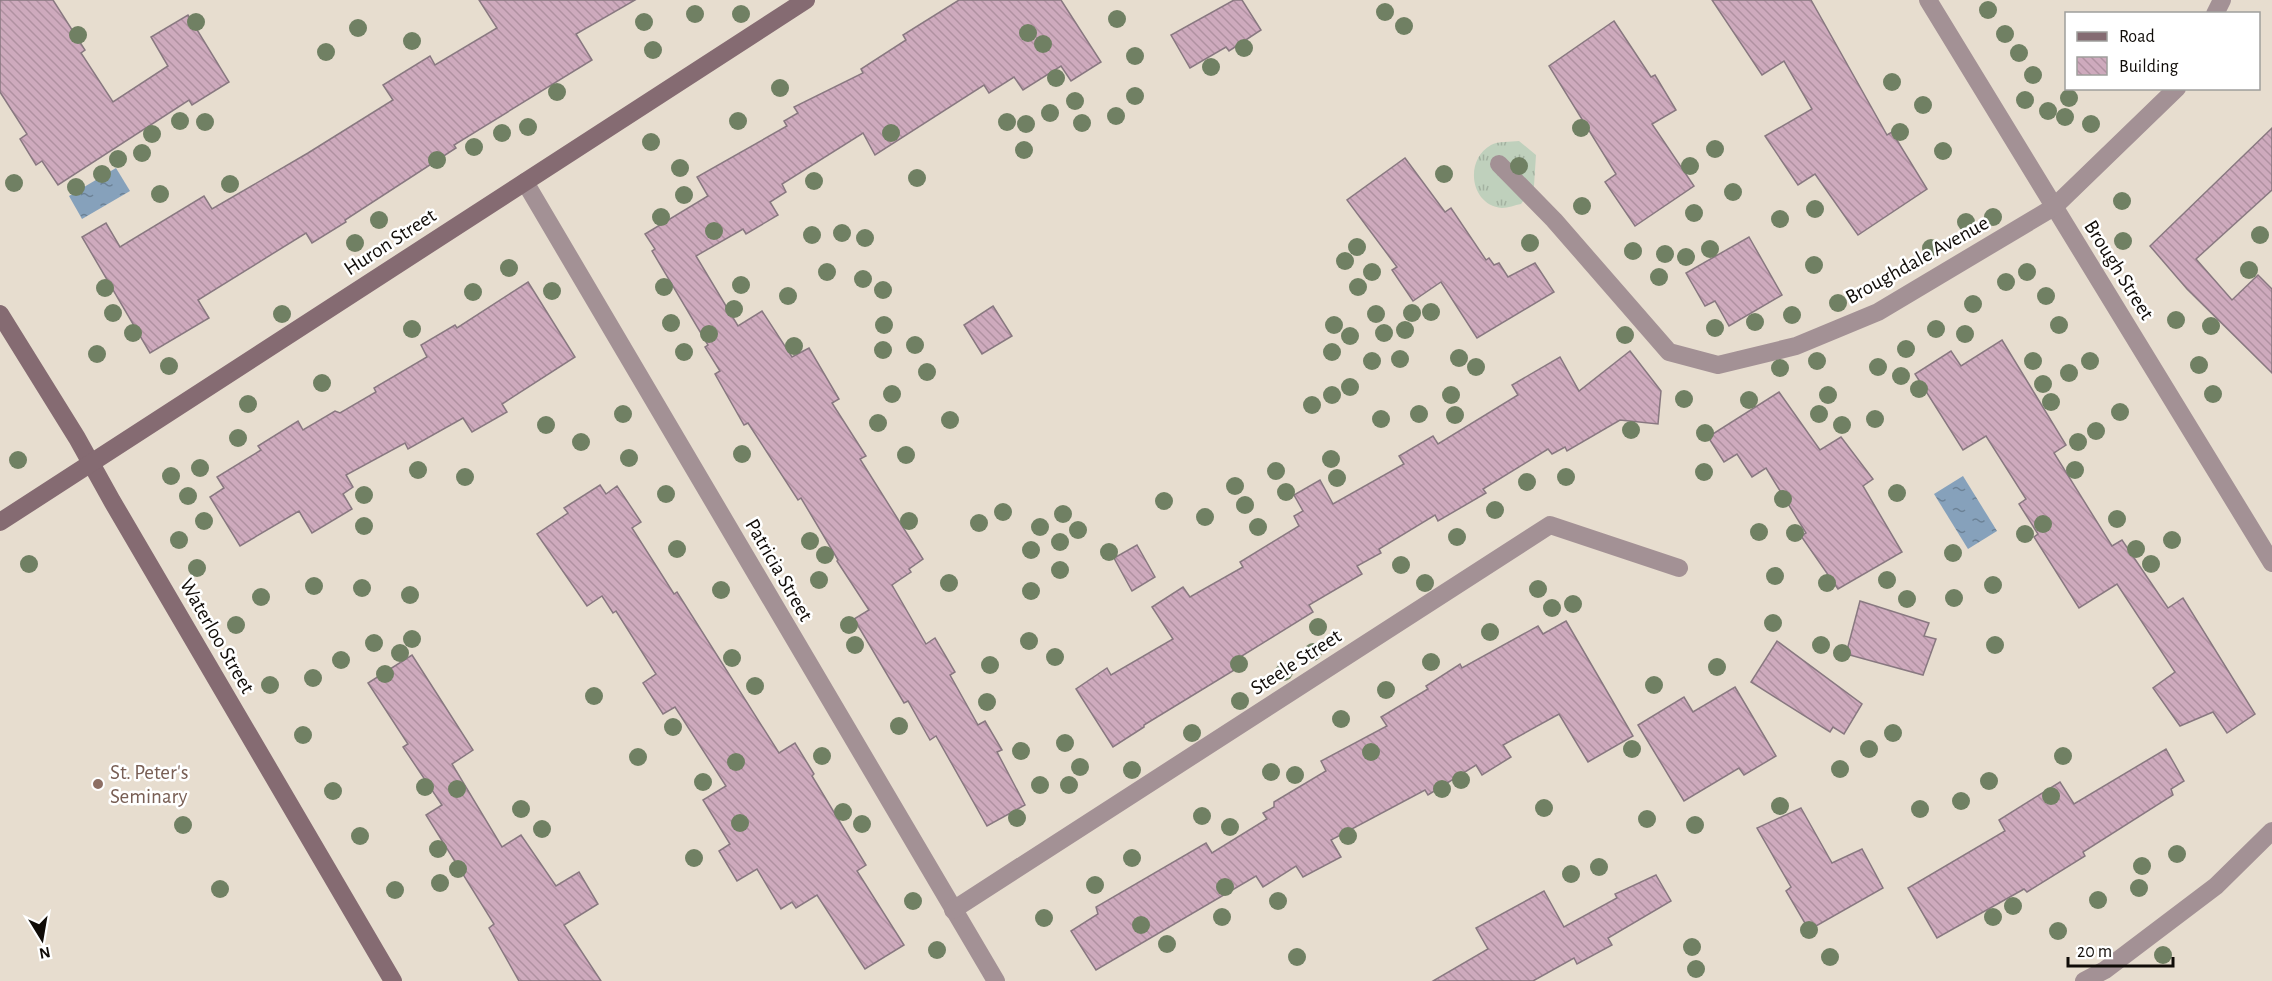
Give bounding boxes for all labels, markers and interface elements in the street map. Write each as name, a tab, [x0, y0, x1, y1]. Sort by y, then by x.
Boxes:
legend	[2065, 12, 2260, 90]
text: Road	[2119, 28, 2155, 46]
text: Building	[2119, 58, 2179, 76]
street label: Huron Street	[340, 204, 440, 279]
street label: Broughdale Avenue	[1842, 212, 1992, 308]
street label: Brough Street	[2080, 217, 2158, 324]
street label: Patricia Street	[741, 515, 817, 625]
street label: Waterloo Street	[176, 575, 258, 697]
street label: Steele Street	[1247, 625, 1345, 699]
place label: St. Peter's Seminary	[110, 762, 189, 807]
marker: St. Peter's Seminary	[91, 777, 105, 791]
north arrow	[12, 909, 72, 969]
scale bar	[2068, 930, 2173, 968]
text: 20 m	[2077, 943, 2112, 961]
text: N	[38, 944, 52, 962]

